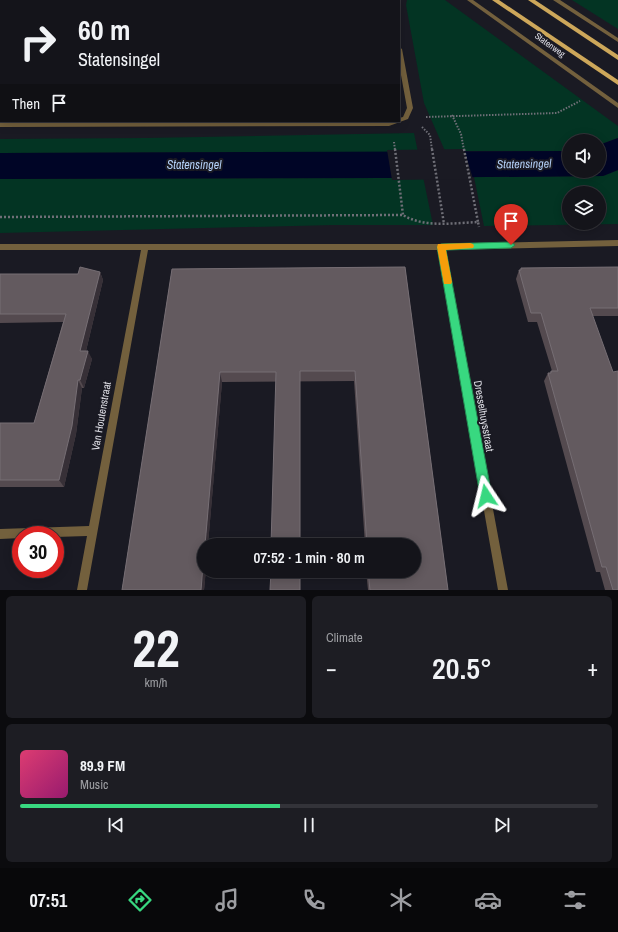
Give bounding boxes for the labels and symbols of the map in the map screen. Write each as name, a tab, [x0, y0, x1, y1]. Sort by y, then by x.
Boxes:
street label: Statenweg	[532, 30, 568, 61]
water label: Statensingel	[497, 156, 552, 172]
water label: Statensingel	[167, 157, 222, 173]
pin	[494, 204, 528, 245]
street label: Dresselhuysstraat	[471, 379, 497, 453]
street label: Van Houtenstraat	[88, 380, 114, 451]
position arrow	[465, 475, 507, 517]
speed limit sign: 30	[12, 526, 64, 578]

